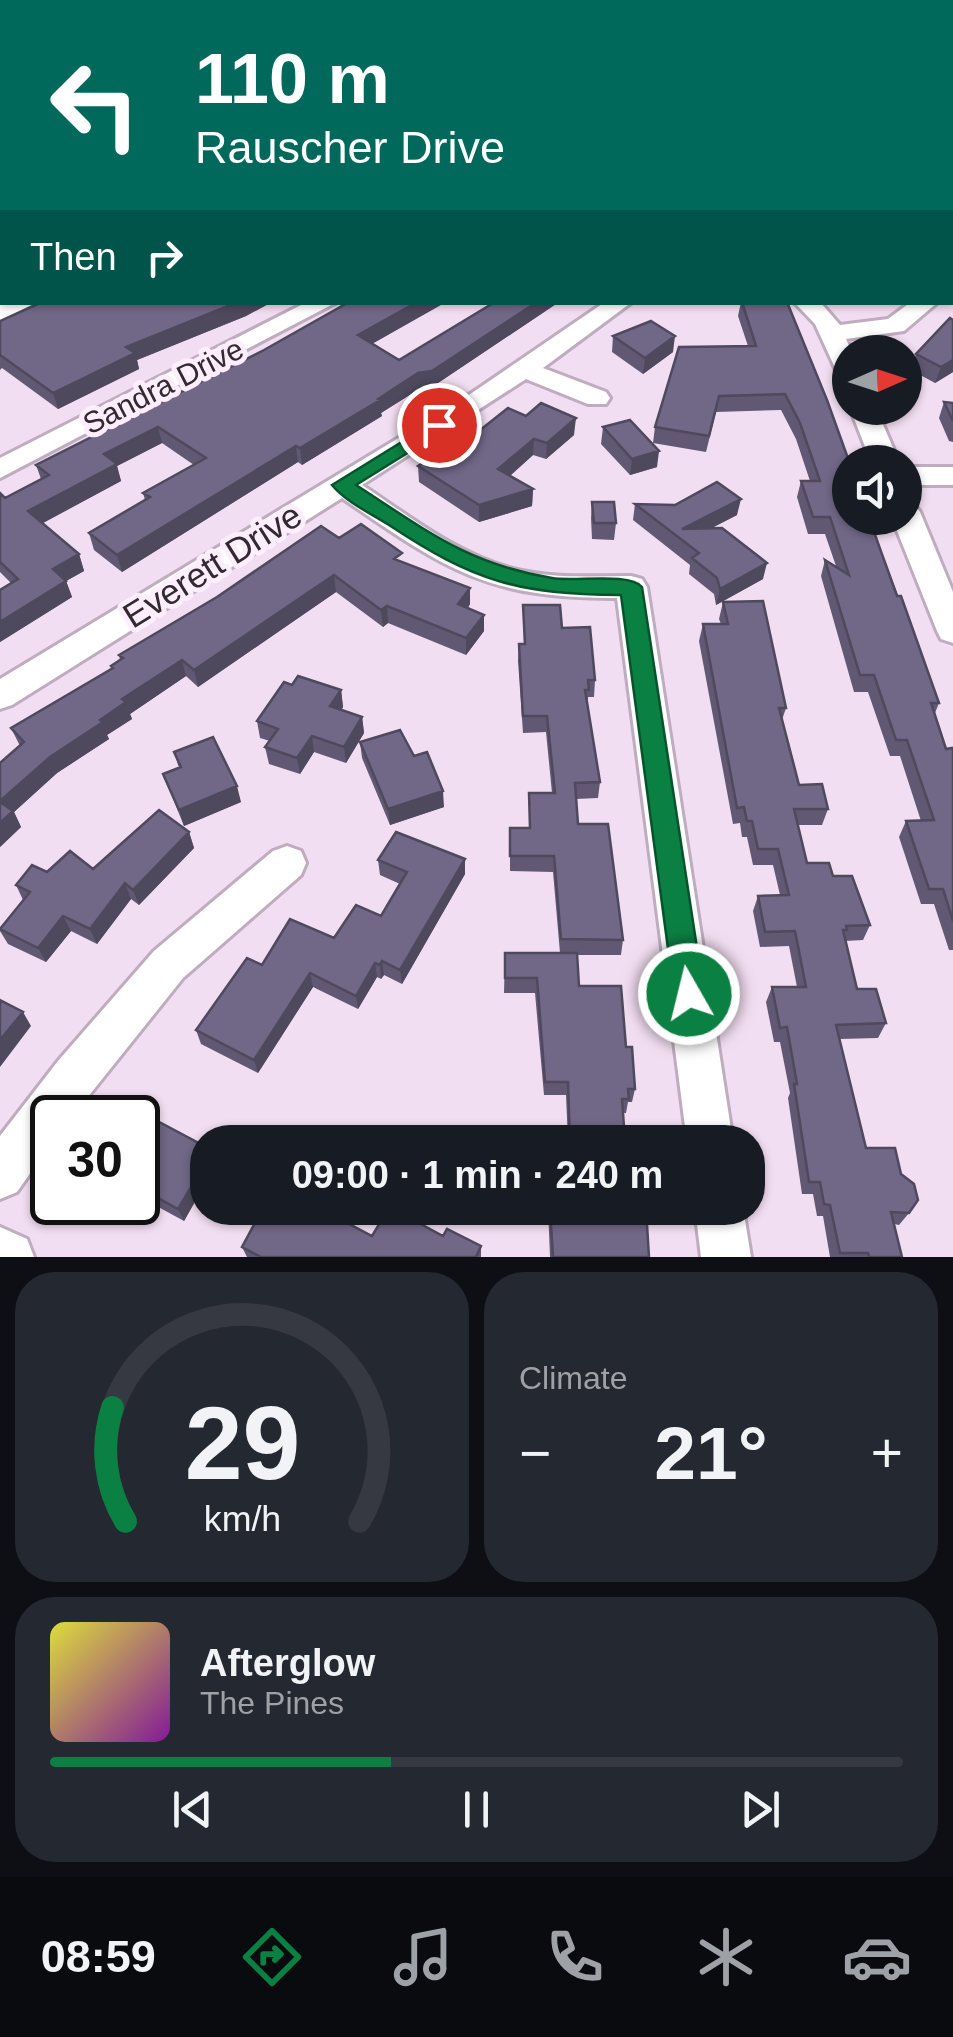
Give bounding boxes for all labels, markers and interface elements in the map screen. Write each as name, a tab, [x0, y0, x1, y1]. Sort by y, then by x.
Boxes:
icon: left	[30, 40, 160, 170]
text: 110 m	[195, 40, 390, 118]
text: Rauscher Drive	[195, 122, 505, 173]
icon: right	[137, 230, 192, 285]
text: Then	[30, 236, 117, 278]
street label: Sandra Drive	[78, 332, 248, 440]
north arrow	[832, 335, 922, 425]
map controls	[832, 335, 922, 535]
pin	[397, 383, 482, 468]
icon: arrive	[412, 398, 467, 453]
button: sound	[832, 445, 922, 535]
street label: Everett Drive	[116, 495, 308, 635]
position arrow	[637, 942, 741, 1046]
speed limit sign: 30	[30, 1095, 160, 1225]
text: 09:00 · 1 min · 240 m	[292, 1154, 663, 1196]
text: Climate	[519, 1360, 627, 1396]
text: 29	[184, 1385, 300, 1501]
text: 21°	[654, 1411, 768, 1495]
text: −	[519, 1422, 551, 1484]
text: +	[871, 1422, 903, 1484]
text: km/h	[203, 1499, 281, 1539]
text: Afterglow	[200, 1642, 375, 1684]
text: The Pines	[200, 1685, 344, 1721]
icon: previous	[165, 1782, 220, 1837]
icon: pause	[449, 1782, 504, 1837]
icon: next	[733, 1782, 788, 1837]
icon: directions	[237, 1922, 307, 1992]
icon: music	[388, 1922, 458, 1992]
icon: phone	[540, 1922, 610, 1992]
icon: climate	[691, 1922, 761, 1992]
icon: car	[842, 1922, 912, 1992]
text: 08:59	[41, 1931, 156, 1982]

